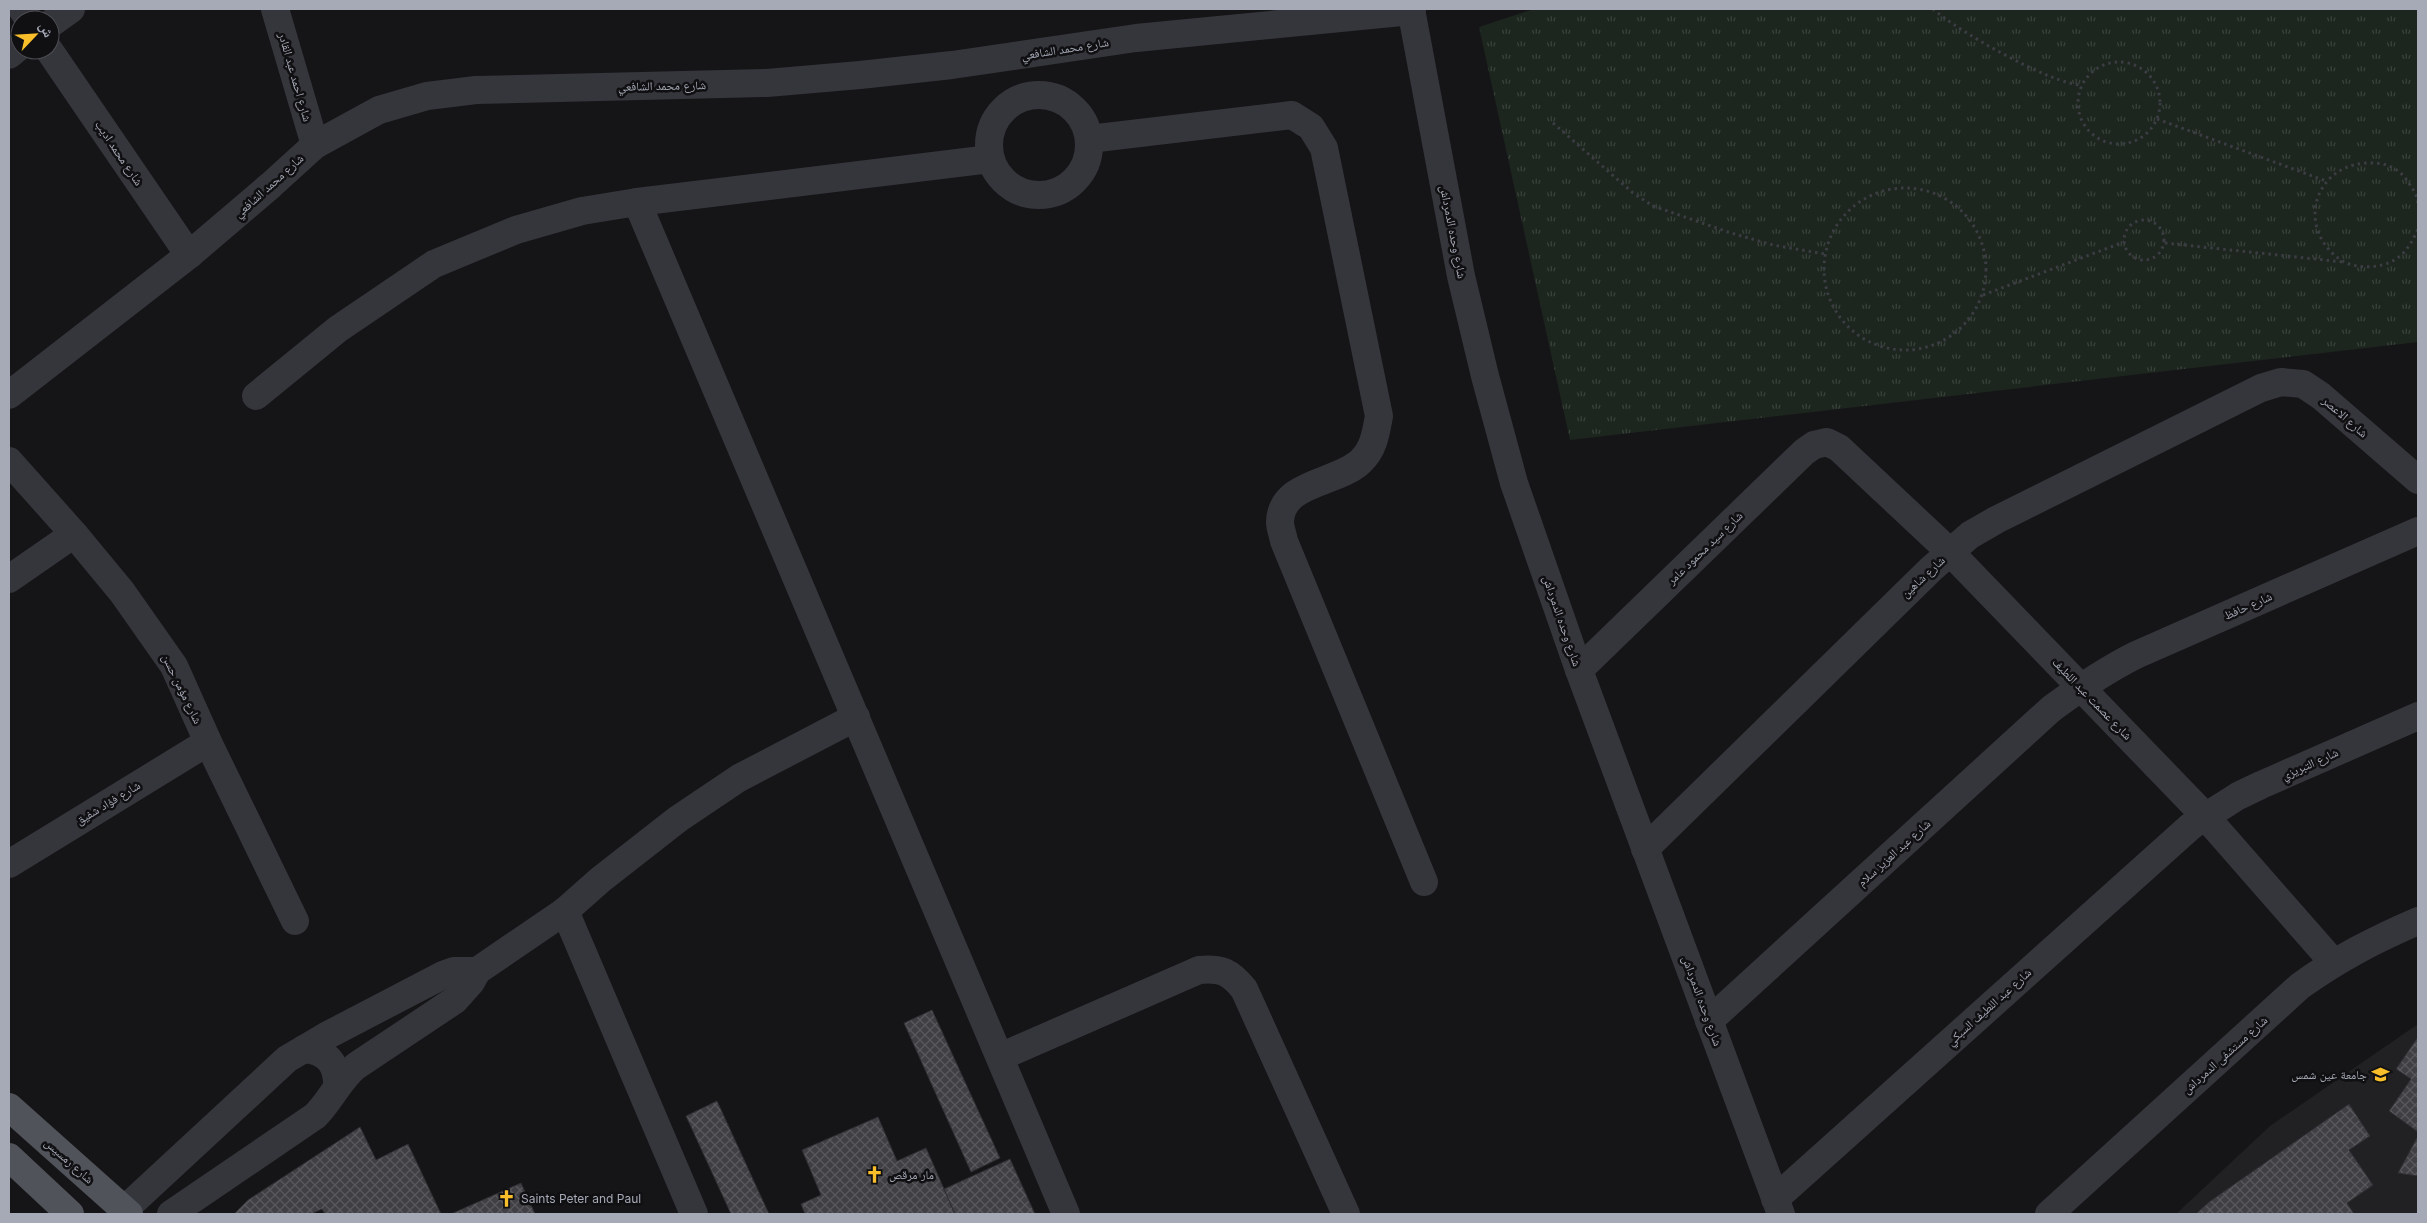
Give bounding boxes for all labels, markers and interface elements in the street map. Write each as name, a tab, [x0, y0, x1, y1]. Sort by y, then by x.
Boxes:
north arrow	[10, 10, 60, 60]
text: ش	[35, 19, 58, 40]
street label: شارع احمد عبد القادر	[274, 30, 315, 124]
street label: شارع محمد الشافعي	[1020, 34, 1110, 66]
street label: شارع محمد الشافعي	[618, 77, 706, 97]
street label: شارع محمد اديب	[91, 117, 147, 189]
street label: شارع محمد الشافعي	[231, 150, 309, 223]
street label: شارع وحده الدمرداش	[1436, 184, 1470, 280]
street label: شارع الاعصر	[2318, 392, 2371, 441]
street label: شارع سيد محمود عامر	[1663, 508, 1746, 589]
street label: شارع شاهين	[1898, 552, 1948, 601]
street label: شارع وحده الدمرداش	[1539, 574, 1585, 669]
street label: شارع حافظ	[2221, 588, 2275, 624]
street label: شارع مؤمن حسن	[158, 651, 206, 727]
street label: شارع عصمت عبد اللطيف	[2049, 654, 2135, 744]
street label: شارع التبريزي	[2279, 744, 2342, 786]
street label: شارع فؤاد شفيق	[73, 777, 143, 829]
street label: شارع عبد العزيز سلام	[1854, 816, 1934, 890]
street label: شارع وحده الدمرداش	[1678, 954, 1726, 1048]
street label: شارع عبد اللطيف السبكي	[1943, 965, 2036, 1051]
street label: شارع مستشفى الدمرداش	[2179, 1012, 2271, 1098]
school or university icon: جامعة عين شمس	[2371, 1065, 2391, 1085]
place label: جامعة عين شمس	[2291, 1067, 2367, 1082]
street label: شارع رمسيس	[41, 1135, 97, 1187]
church icon: مار مرقص	[865, 1165, 885, 1185]
place label: مار مرقص	[889, 1167, 934, 1182]
church icon: Saints Peter and Paul	[497, 1189, 517, 1209]
place label: Saints Peter and Paul	[521, 1191, 641, 1206]

